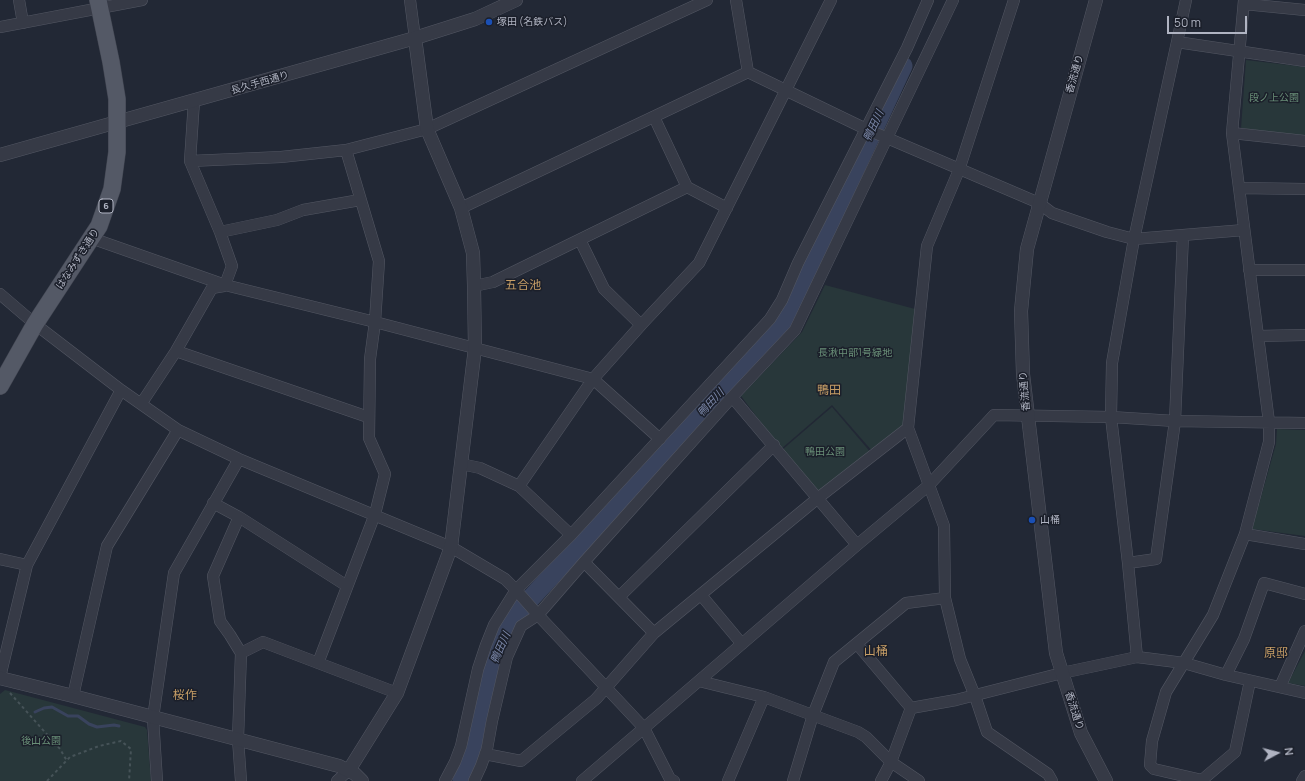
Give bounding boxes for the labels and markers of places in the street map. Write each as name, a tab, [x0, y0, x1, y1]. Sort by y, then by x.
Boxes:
place label: 塚田 (名鉄バス)	[497, 16, 568, 28]
marker: 塚田 (名鉄バス)	[484, 17, 494, 27]
place label: 山桶	[1040, 514, 1060, 526]
marker: 山桶	[1027, 515, 1037, 525]

